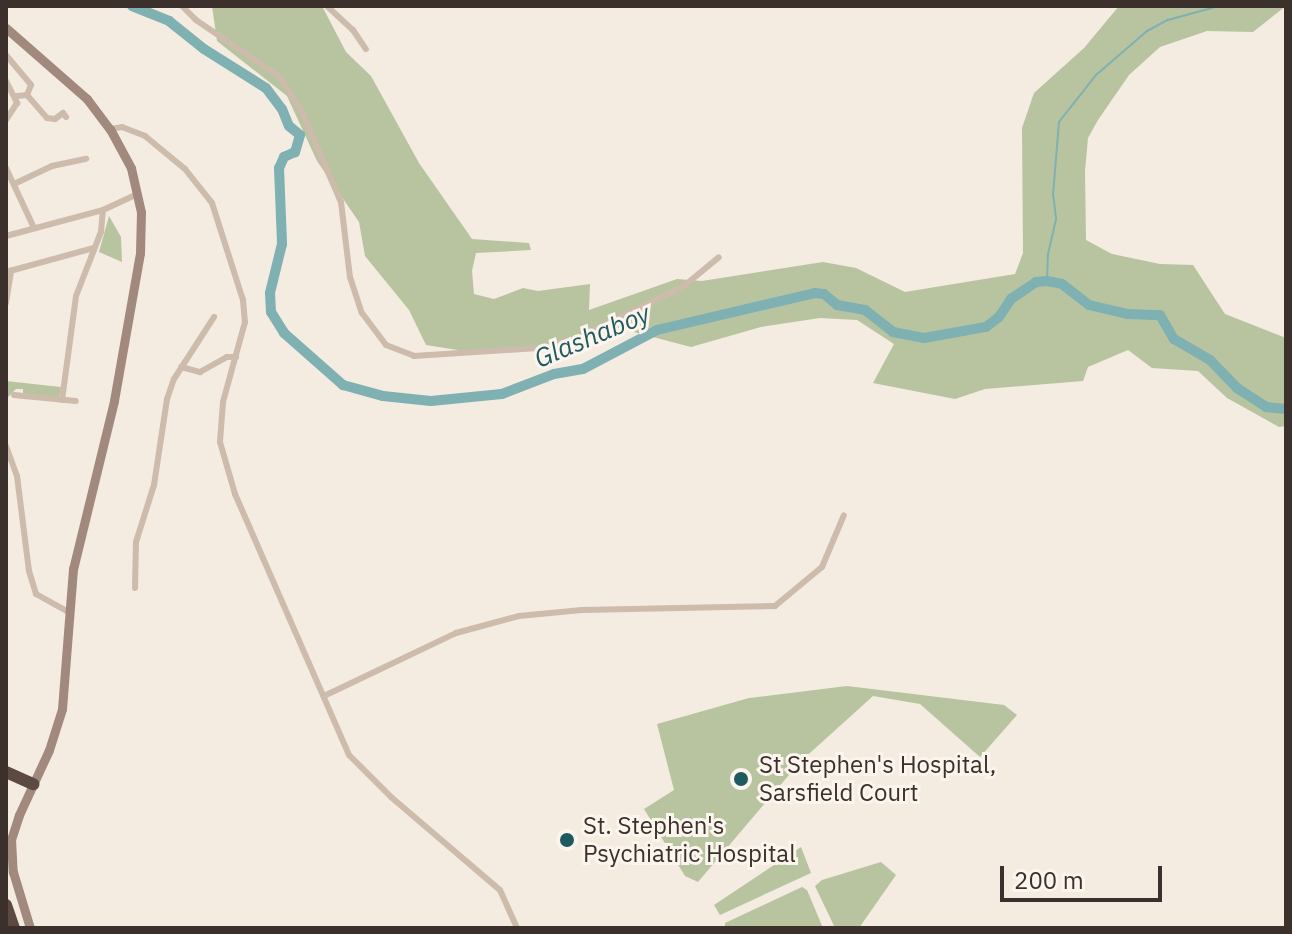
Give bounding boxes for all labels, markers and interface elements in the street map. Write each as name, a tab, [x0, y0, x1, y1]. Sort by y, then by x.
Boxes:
water label: Glashaboy	[530, 298, 654, 374]
place label: St Stephen's Hospital, Sarsfield Court	[759, 751, 996, 807]
marker: St Stephen's Hospital, Sarsfield Court	[730, 768, 752, 790]
place label: St. Stephen's Psychiatric Hospital	[583, 812, 796, 868]
marker: St. Stephen's Psychiatric Hospital	[558, 831, 576, 849]
scale bar	[1004, 850, 1166, 900]
text: 200 m	[1014, 864, 1084, 896]

